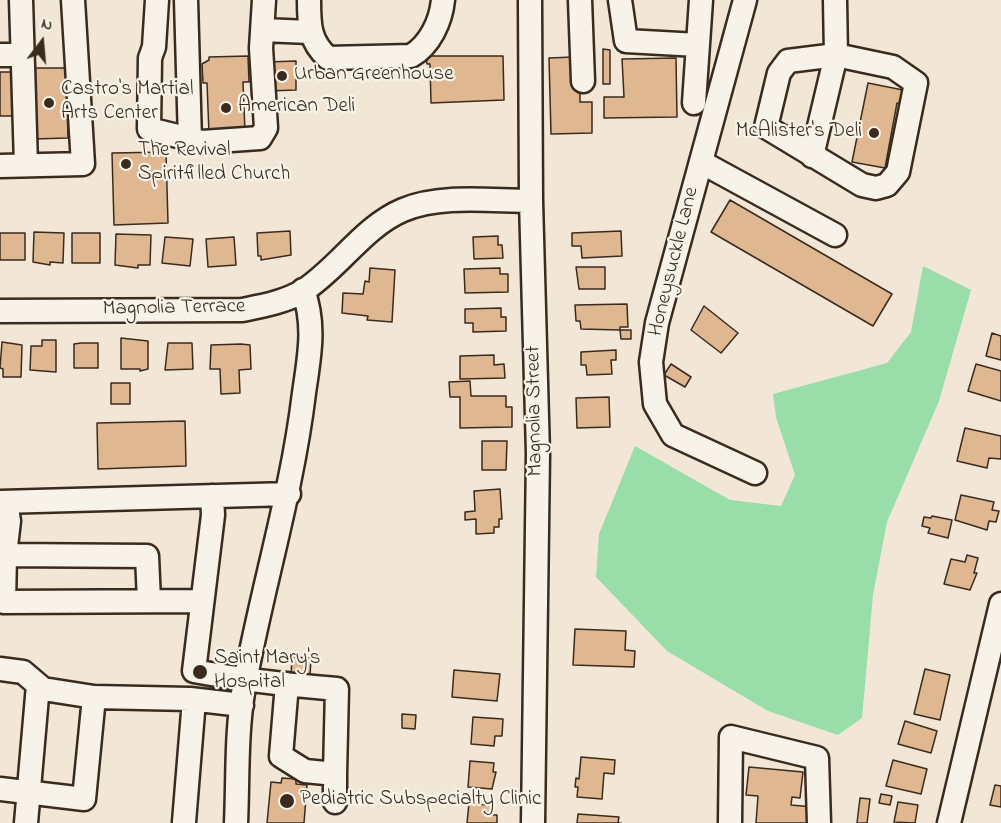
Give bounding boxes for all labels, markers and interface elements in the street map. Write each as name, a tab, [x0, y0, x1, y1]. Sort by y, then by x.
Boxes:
north arrow	[12, 12, 72, 72]
text: N	[38, 12, 55, 38]
place label: Urban Greenhouse	[294, 63, 454, 89]
marker: Urban Greenhouse	[275, 69, 289, 83]
place label: Castro's Martial Arts Center	[61, 78, 193, 128]
place label: American Deli	[238, 95, 355, 121]
marker: Castro's Martial Arts Center	[42, 96, 56, 110]
marker: American Deli	[219, 101, 233, 115]
place label: McAlister's Deli	[736, 120, 862, 146]
marker: McAlister's Deli	[867, 126, 881, 140]
place label: The Revival Spiritfilled Church	[138, 139, 290, 189]
marker: The Revival Spiritfilled Church	[119, 157, 133, 171]
street label: Honeysuckle Lane	[644, 185, 706, 339]
street label: Magnolia Terrace	[102, 295, 246, 323]
street label: Magnolia Street	[522, 345, 550, 477]
place label: Saint Mary's Hospital	[214, 647, 320, 697]
marker: Saint Mary's Hospital	[191, 663, 209, 681]
place label: Pediatric Subspecialty Clinic	[300, 788, 541, 814]
marker: Pediatric Subspecialty Clinic	[278, 792, 296, 810]

